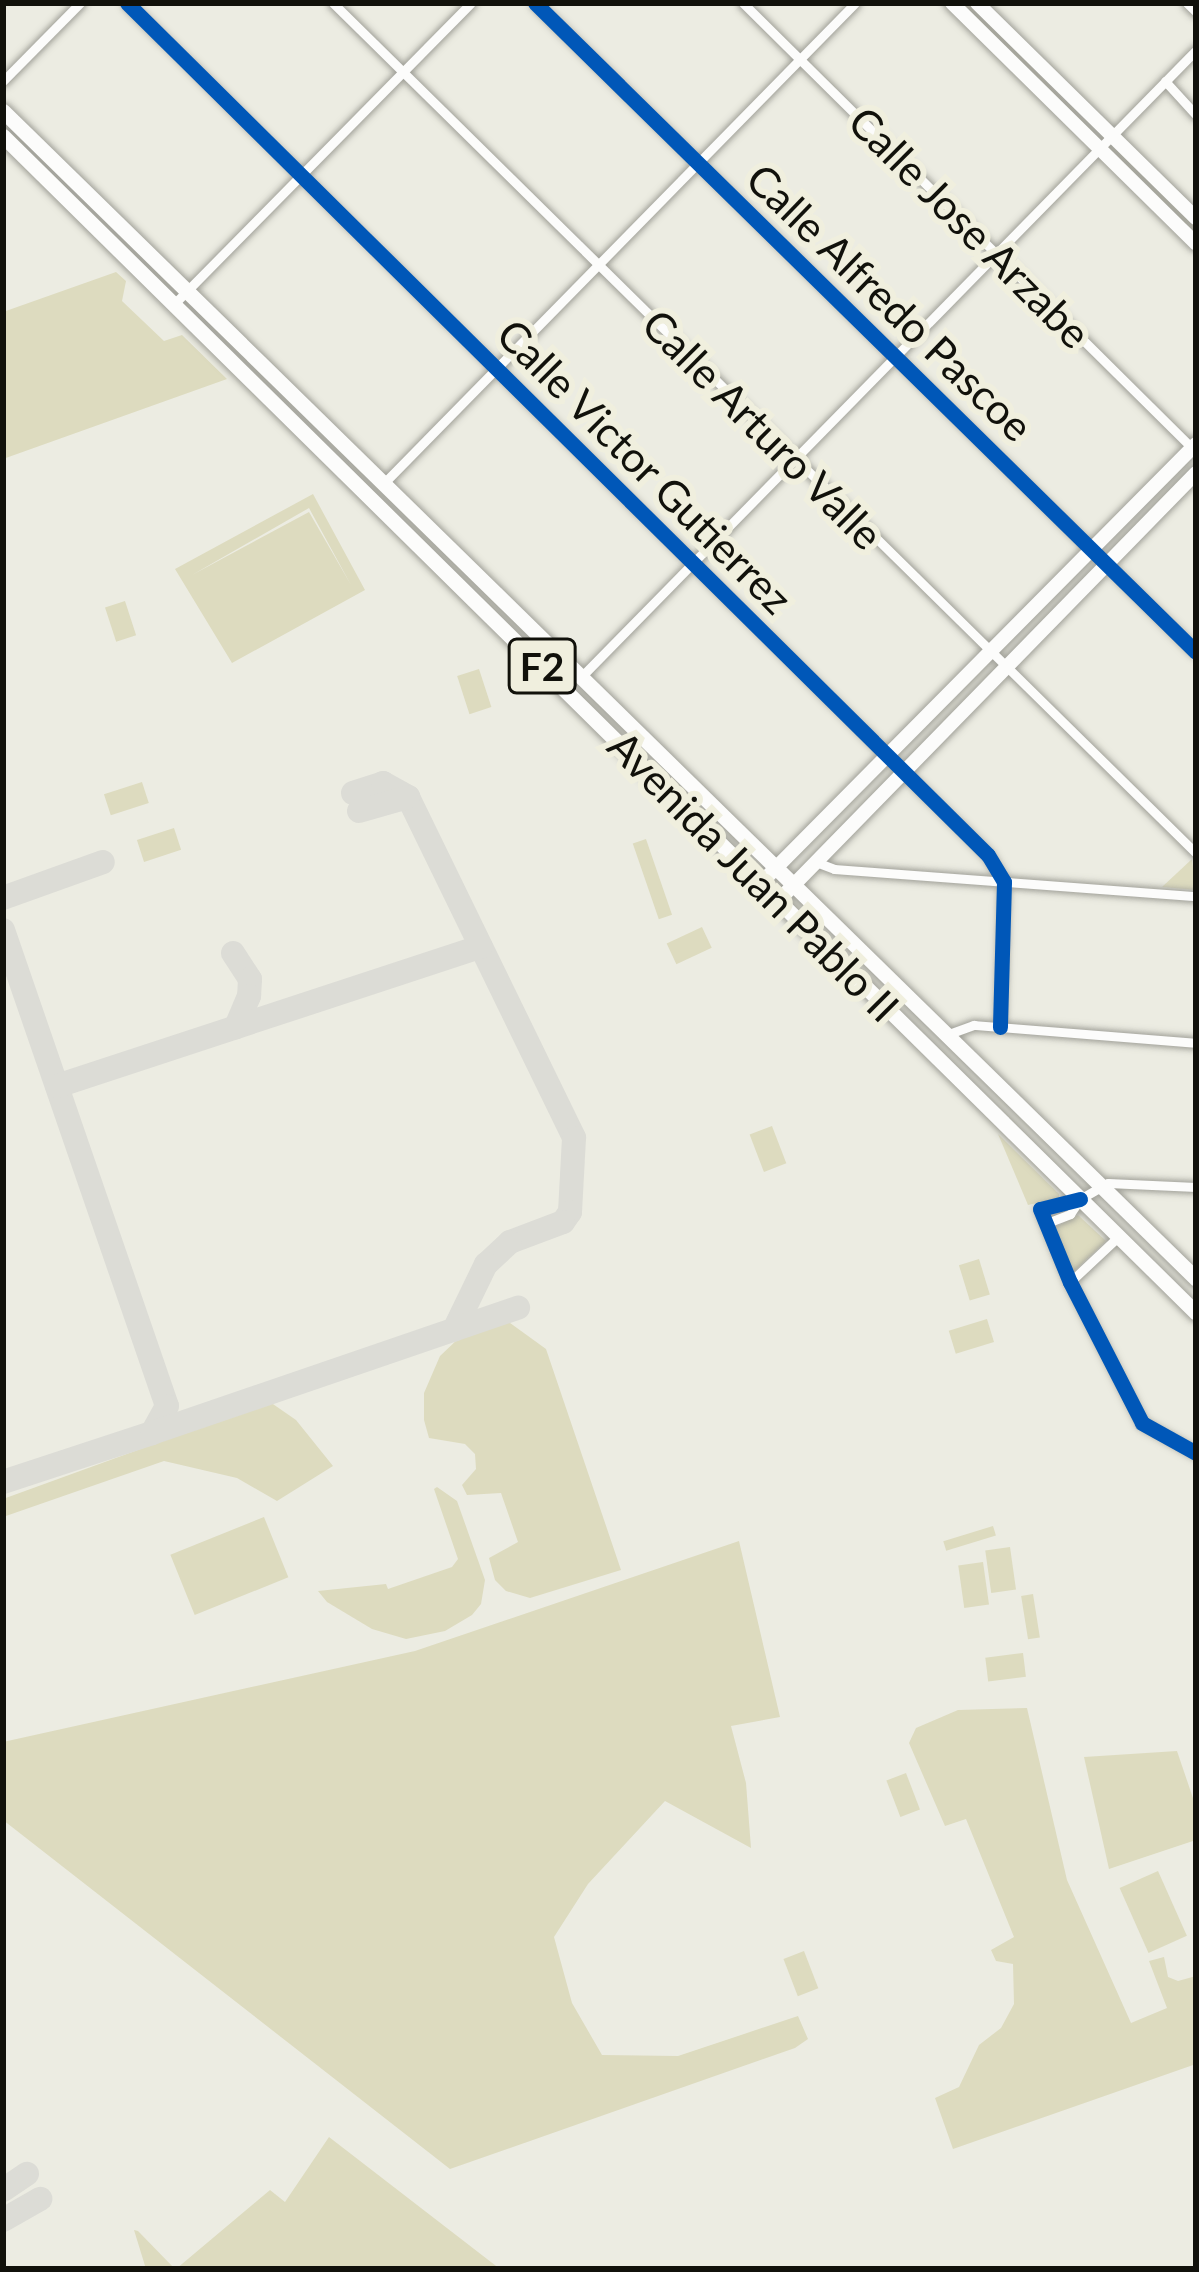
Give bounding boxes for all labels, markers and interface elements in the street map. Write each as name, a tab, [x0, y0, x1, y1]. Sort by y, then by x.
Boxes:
street label: Calle Jose Arzabe	[838, 95, 1102, 359]
street label: Calle Alfredo Pascoe	[736, 152, 1044, 452]
street label: Calle Arturo Valle	[632, 298, 894, 560]
street label: Calle Victor Gutierrez	[487, 308, 803, 624]
road number: F2	[506, 633, 578, 699]
street label: Avenida Juan Pablo II	[598, 720, 910, 1032]

